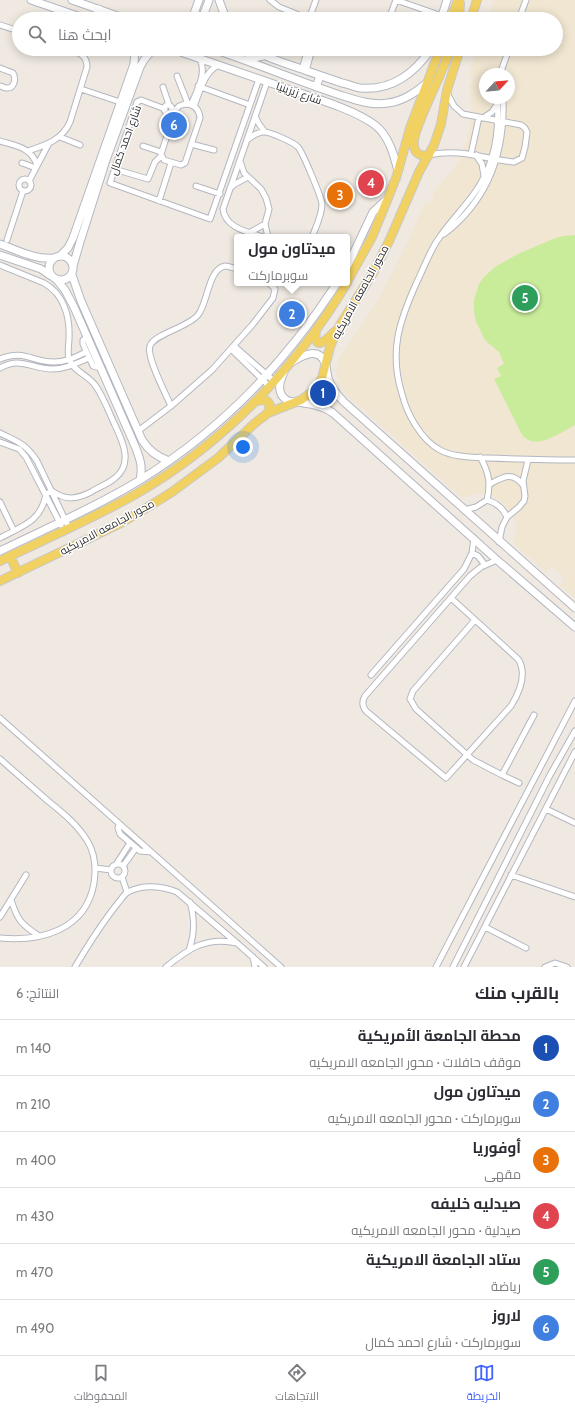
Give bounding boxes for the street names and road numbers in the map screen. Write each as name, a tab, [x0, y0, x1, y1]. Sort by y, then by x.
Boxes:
street label: شارع زيزينيا	[274, 79, 324, 108]
street label: شارع احمد كمال	[106, 103, 145, 177]
street label: محور الجامعه الامريكيه	[328, 243, 392, 341]
street label: محور الجامعه الامريكيه	[57, 496, 157, 558]

